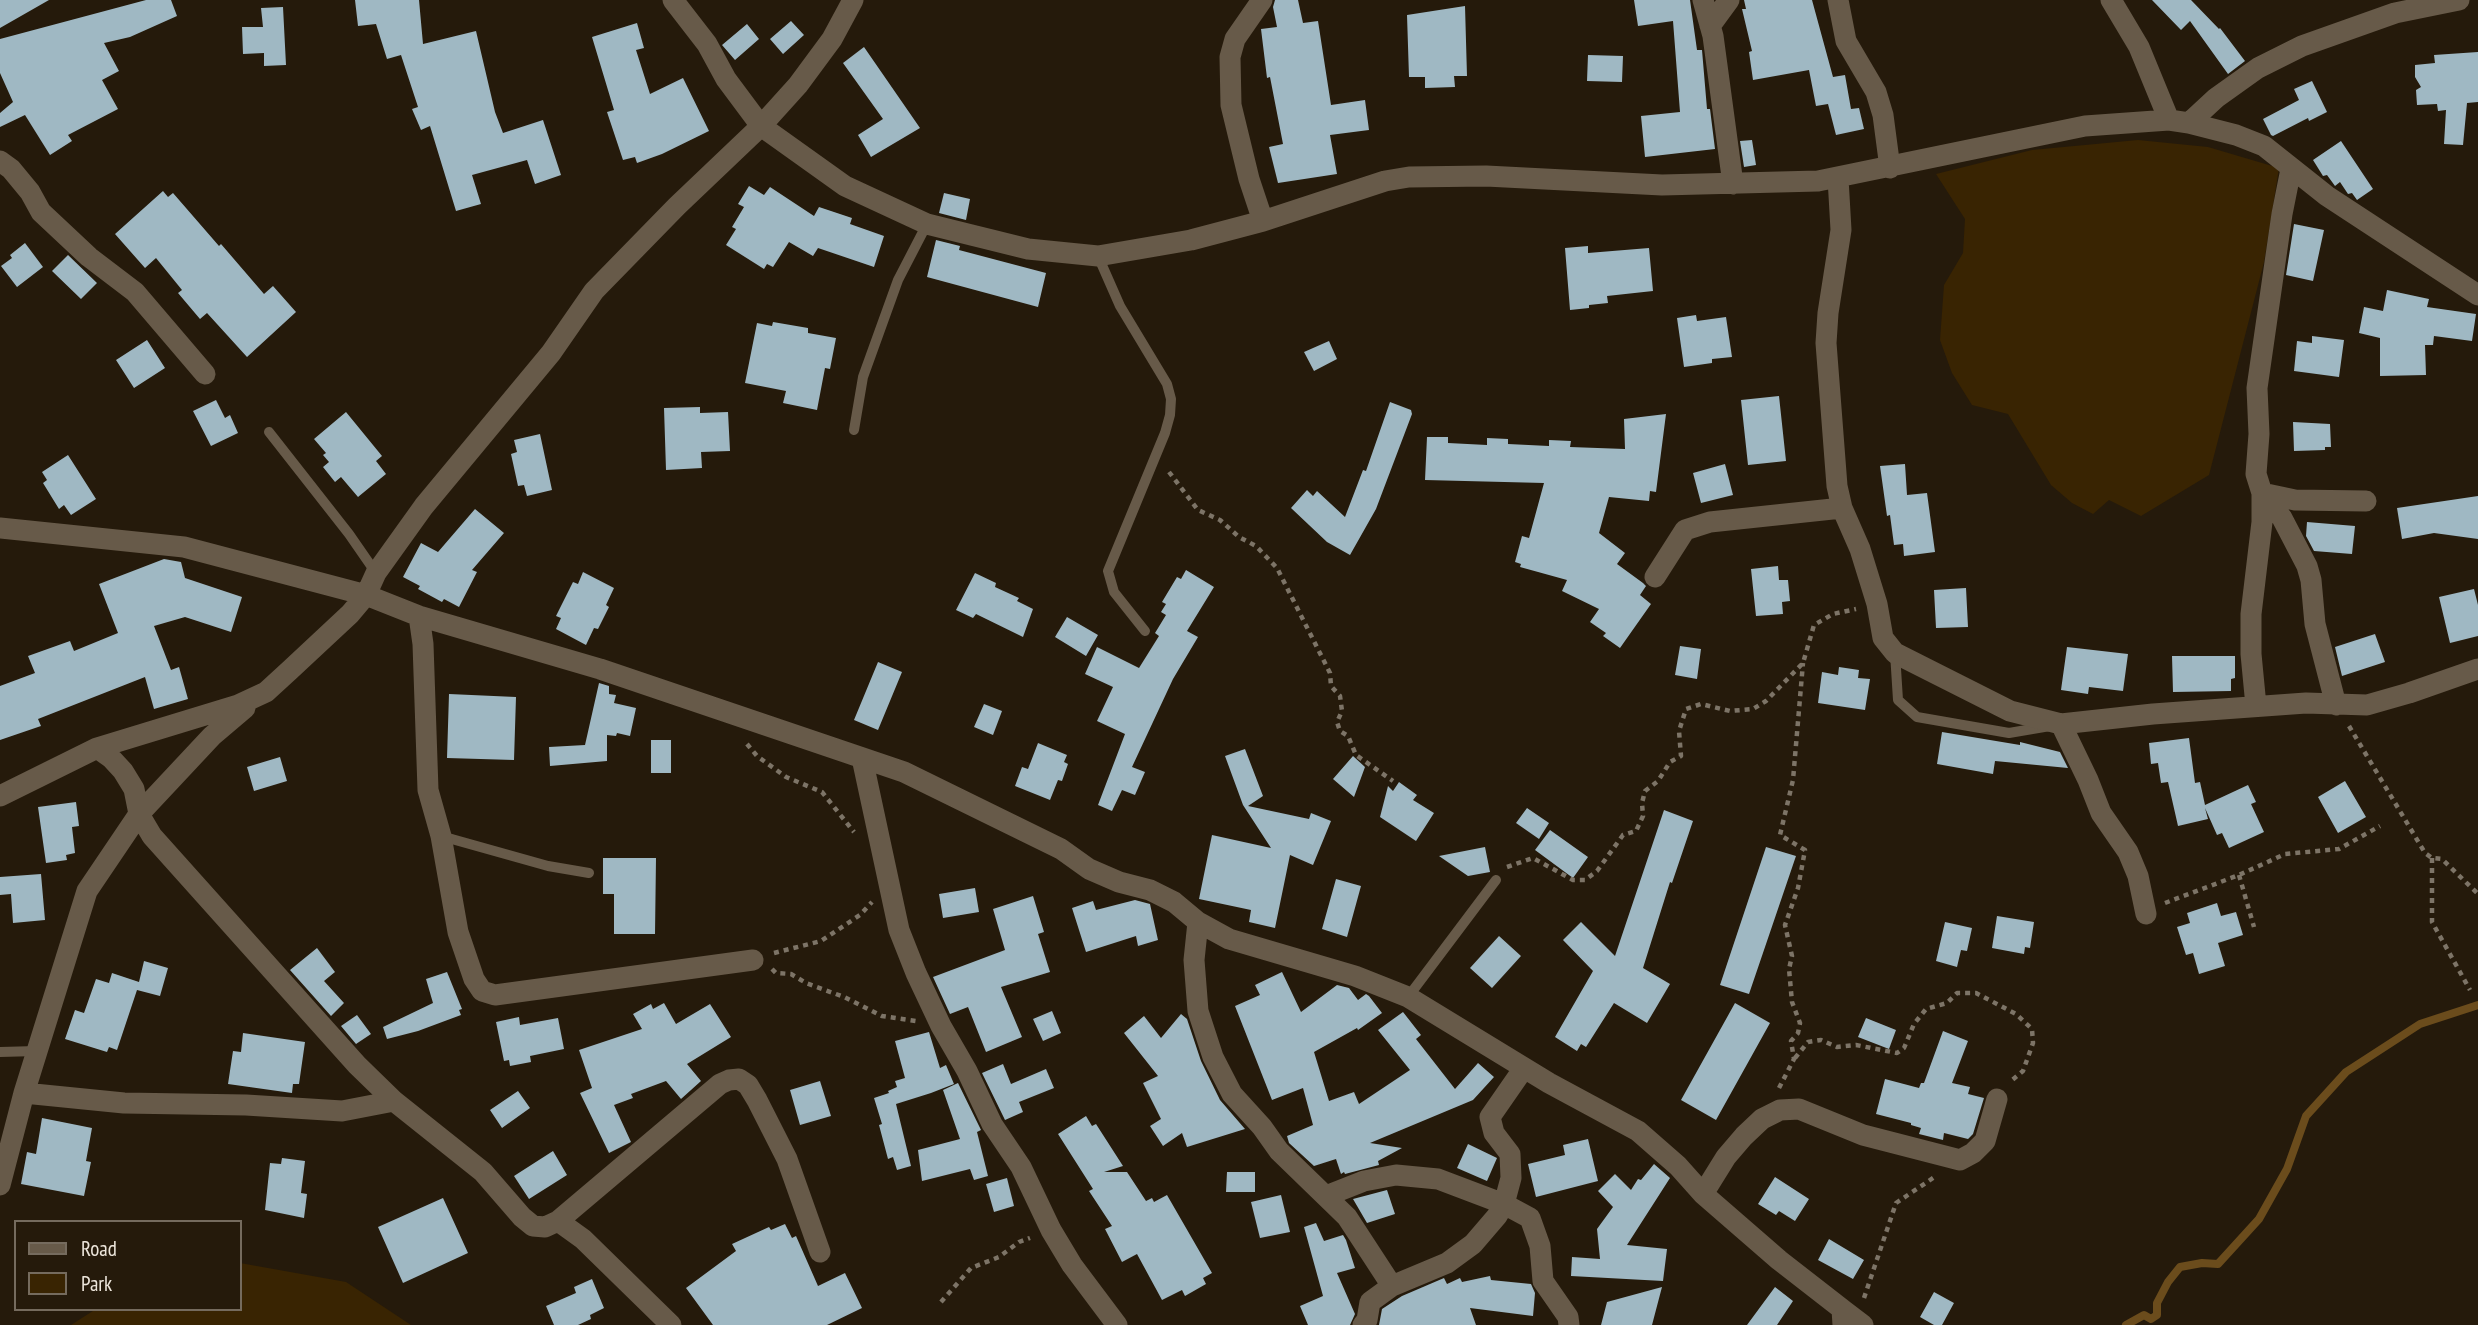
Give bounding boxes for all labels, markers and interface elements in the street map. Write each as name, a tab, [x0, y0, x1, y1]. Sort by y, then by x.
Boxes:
legend	[14, 1220, 242, 1311]
text: Road	[81, 1235, 117, 1262]
text: Park	[81, 1270, 112, 1297]

